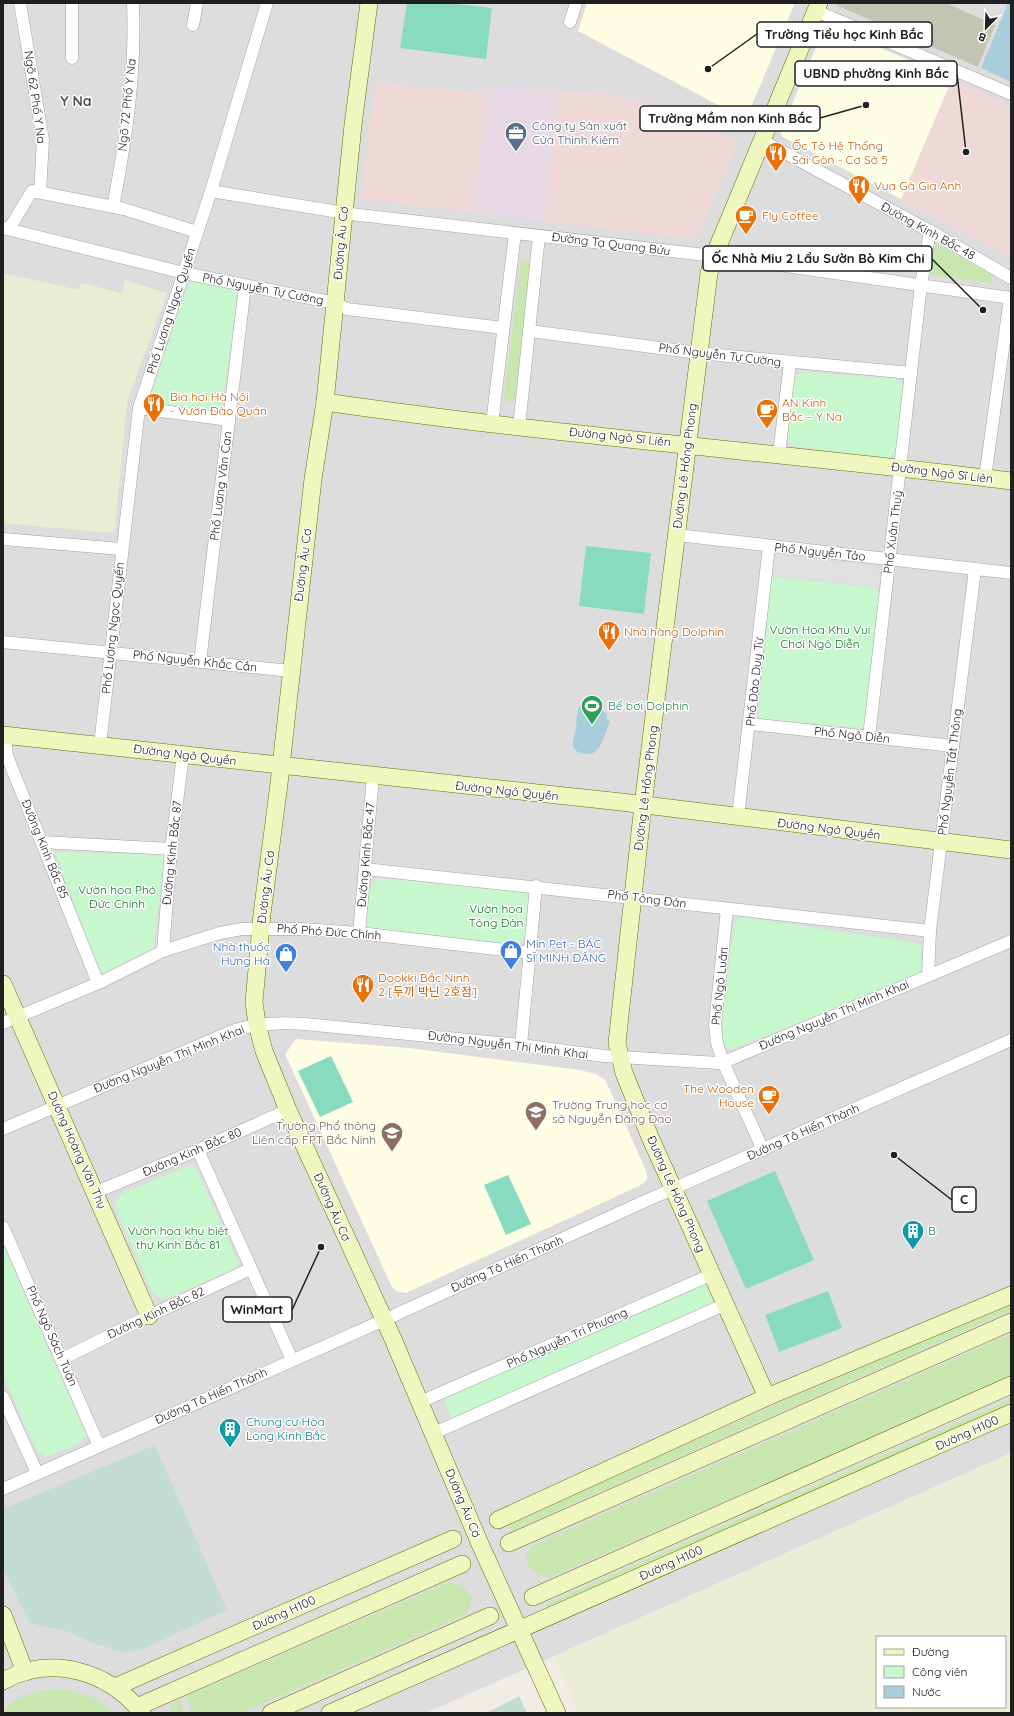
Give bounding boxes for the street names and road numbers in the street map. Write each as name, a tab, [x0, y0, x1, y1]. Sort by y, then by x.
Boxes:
street label: Ngõ 62 Phố Y Na	[22, 50, 49, 144]
street label: Ngõ 72 Phố Y Na	[114, 58, 139, 152]
street label: Đường Kinh Bắc 48	[878, 198, 978, 263]
street label: Đường Âu Cơ	[330, 206, 351, 280]
street label: Đường Tạ Quang Bửu	[551, 229, 671, 258]
street label: Phố Lương Ngọc Quyến	[143, 246, 198, 376]
street label: Phố Nguyễn Tự Cường	[201, 269, 325, 308]
street label: Phố Nguyễn Tự Cường	[658, 340, 782, 369]
street label: Đường Lê Hồng Phong	[669, 402, 700, 529]
street label: Đường Ngô Sĩ Liên	[568, 424, 672, 449]
street label: Phố Lương Văn Can	[206, 430, 235, 541]
street label: Đường Ngô Sĩ Liên	[890, 459, 994, 486]
street label: Phố Xuân Thuỷ	[880, 490, 905, 574]
street label: Đường Âu Cơ	[291, 528, 314, 602]
street label: Phố Nguyễn Tảo	[774, 539, 866, 564]
street label: Phố Lương Ngọc Quyến	[98, 561, 127, 694]
street label: Phố Đào Duy Từ	[742, 636, 767, 727]
street label: Phố Nguyễn Khắc Cần	[132, 647, 258, 674]
street label: Phố Nguyễn Tất Thông	[934, 708, 965, 836]
street label: Phố Ngô Diễn	[813, 723, 891, 746]
street label: Đường Lê Hồng Phong	[630, 724, 661, 851]
street label: Đường Ngô Quyền	[133, 741, 237, 768]
street label: Đường Ngô Quyền	[455, 778, 559, 803]
street label: Đường Kinh Bắc 85	[19, 797, 72, 901]
street label: Đường Kinh Bắc 87	[159, 800, 184, 906]
street label: Đường Kinh Bắc 47	[353, 802, 378, 908]
street label: Đường Ngô Quyền	[777, 815, 881, 842]
street label: Đường Âu Cơ	[254, 850, 277, 924]
street label: Phố Tông Đản	[607, 886, 687, 911]
street label: Phố Phó Đức Chính	[276, 920, 382, 943]
street label: Phố Ngô Luân	[708, 946, 731, 1026]
street label: Đường Nguyễn Thị Minh Khai	[757, 976, 911, 1053]
street label: Đường Nguyễn Thị Minh Khai	[91, 1021, 246, 1096]
street label: Đường Nguyễn Thị Minh Khai	[427, 1027, 589, 1062]
street label: Đường Hoàng Văn Thụ	[45, 1089, 110, 1211]
street label: Đường Tô Hiến Thành	[744, 1100, 861, 1163]
street label: Đường Kinh Bắc 80	[140, 1124, 244, 1179]
street label: Đường Lê Hồng Phong	[644, 1133, 709, 1254]
street label: Đường Âu Cơ	[311, 1170, 354, 1243]
street label: Đường Tô Hiến Thành	[448, 1232, 565, 1295]
street label: Phố Ngô Sách Tuân	[24, 1283, 81, 1388]
street label: Đường Kinh Bắc 82	[105, 1283, 207, 1342]
street label: Phố Nguyễn Tri Phương	[504, 1304, 630, 1371]
street label: Đường Tô Hiến Thành	[152, 1364, 269, 1427]
street label: Đường H100	[933, 1412, 1001, 1453]
street label: Đường Âu Cơ	[442, 1466, 485, 1539]
street label: Đường H100	[637, 1542, 705, 1583]
street label: Đường H100	[250, 1592, 318, 1633]

